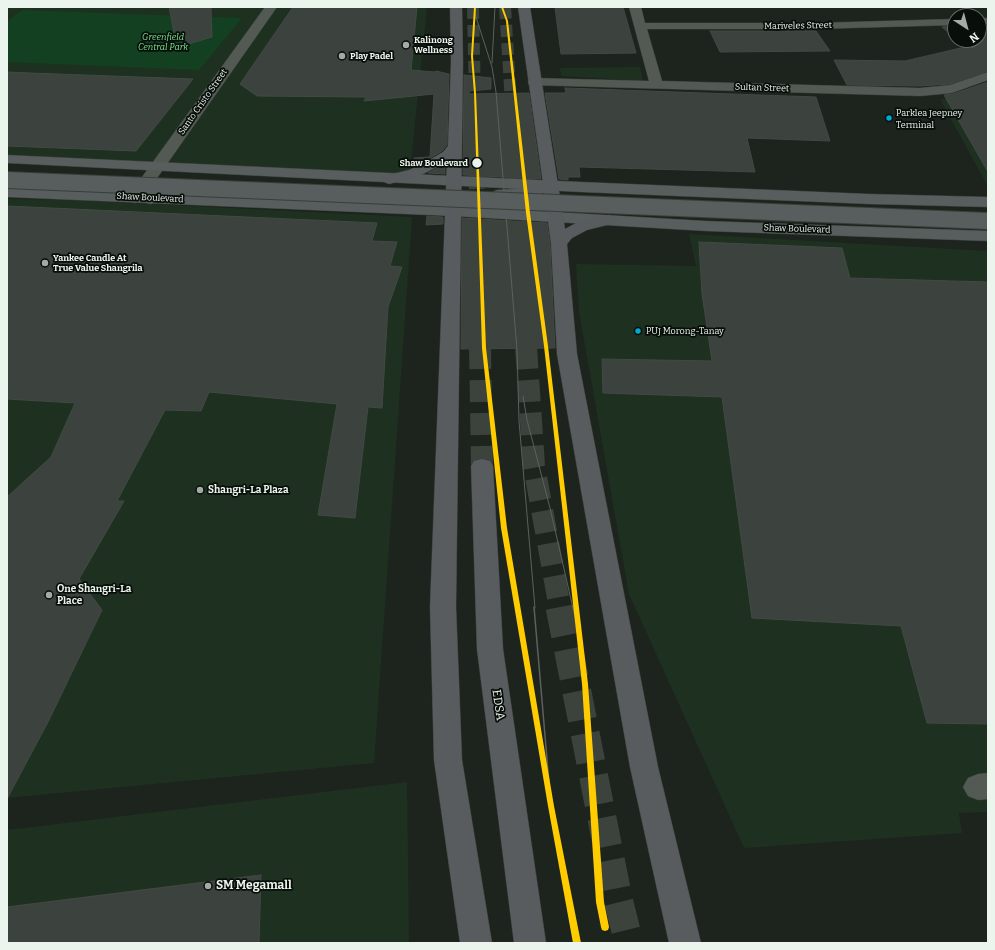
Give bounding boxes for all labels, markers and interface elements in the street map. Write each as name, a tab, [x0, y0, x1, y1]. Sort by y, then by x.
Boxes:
north arrow	[947, 8, 987, 48]
street label: Mariveles Street	[764, 20, 832, 32]
text: N	[967, 30, 981, 45]
park label: Greenfield Central Park	[138, 32, 188, 53]
place label: Kalinong Wellness	[414, 35, 453, 56]
marker: Kalinong Wellness	[401, 40, 411, 50]
marker: Play Padel	[337, 51, 347, 61]
place label: Play Padel	[350, 51, 393, 61]
street label: Santo Cristo Street	[176, 67, 230, 137]
street label: Sultan Street	[735, 82, 789, 94]
place label: Parklea Jeepney Terminal	[896, 108, 962, 129]
marker: Parklea Jeepney Terminal	[884, 113, 894, 123]
marker: Shaw Boulevard	[470, 156, 484, 170]
place label: Shaw Boulevard	[399, 158, 468, 168]
street label: Shaw Boulevard	[116, 191, 184, 205]
street label: Shaw Boulevard	[763, 222, 831, 236]
place label: Yankee Candle At True Value Shangrila	[53, 253, 143, 274]
marker: Yankee Candle At True Value Shangrila	[40, 258, 50, 268]
marker: PUJ Morong-Tanay	[633, 326, 643, 336]
place label: PUJ Morong-Tanay	[646, 326, 724, 336]
place label: Shangri-La Plaza	[208, 484, 289, 496]
marker: Shangri-La Plaza	[195, 485, 205, 495]
place label: One Shangri-La Place	[57, 583, 131, 606]
marker: One Shangri-La Place	[44, 590, 54, 600]
street label: EDSA	[489, 689, 507, 721]
place label: SM Megamall	[216, 879, 292, 893]
marker: SM Megamall	[203, 881, 213, 891]

